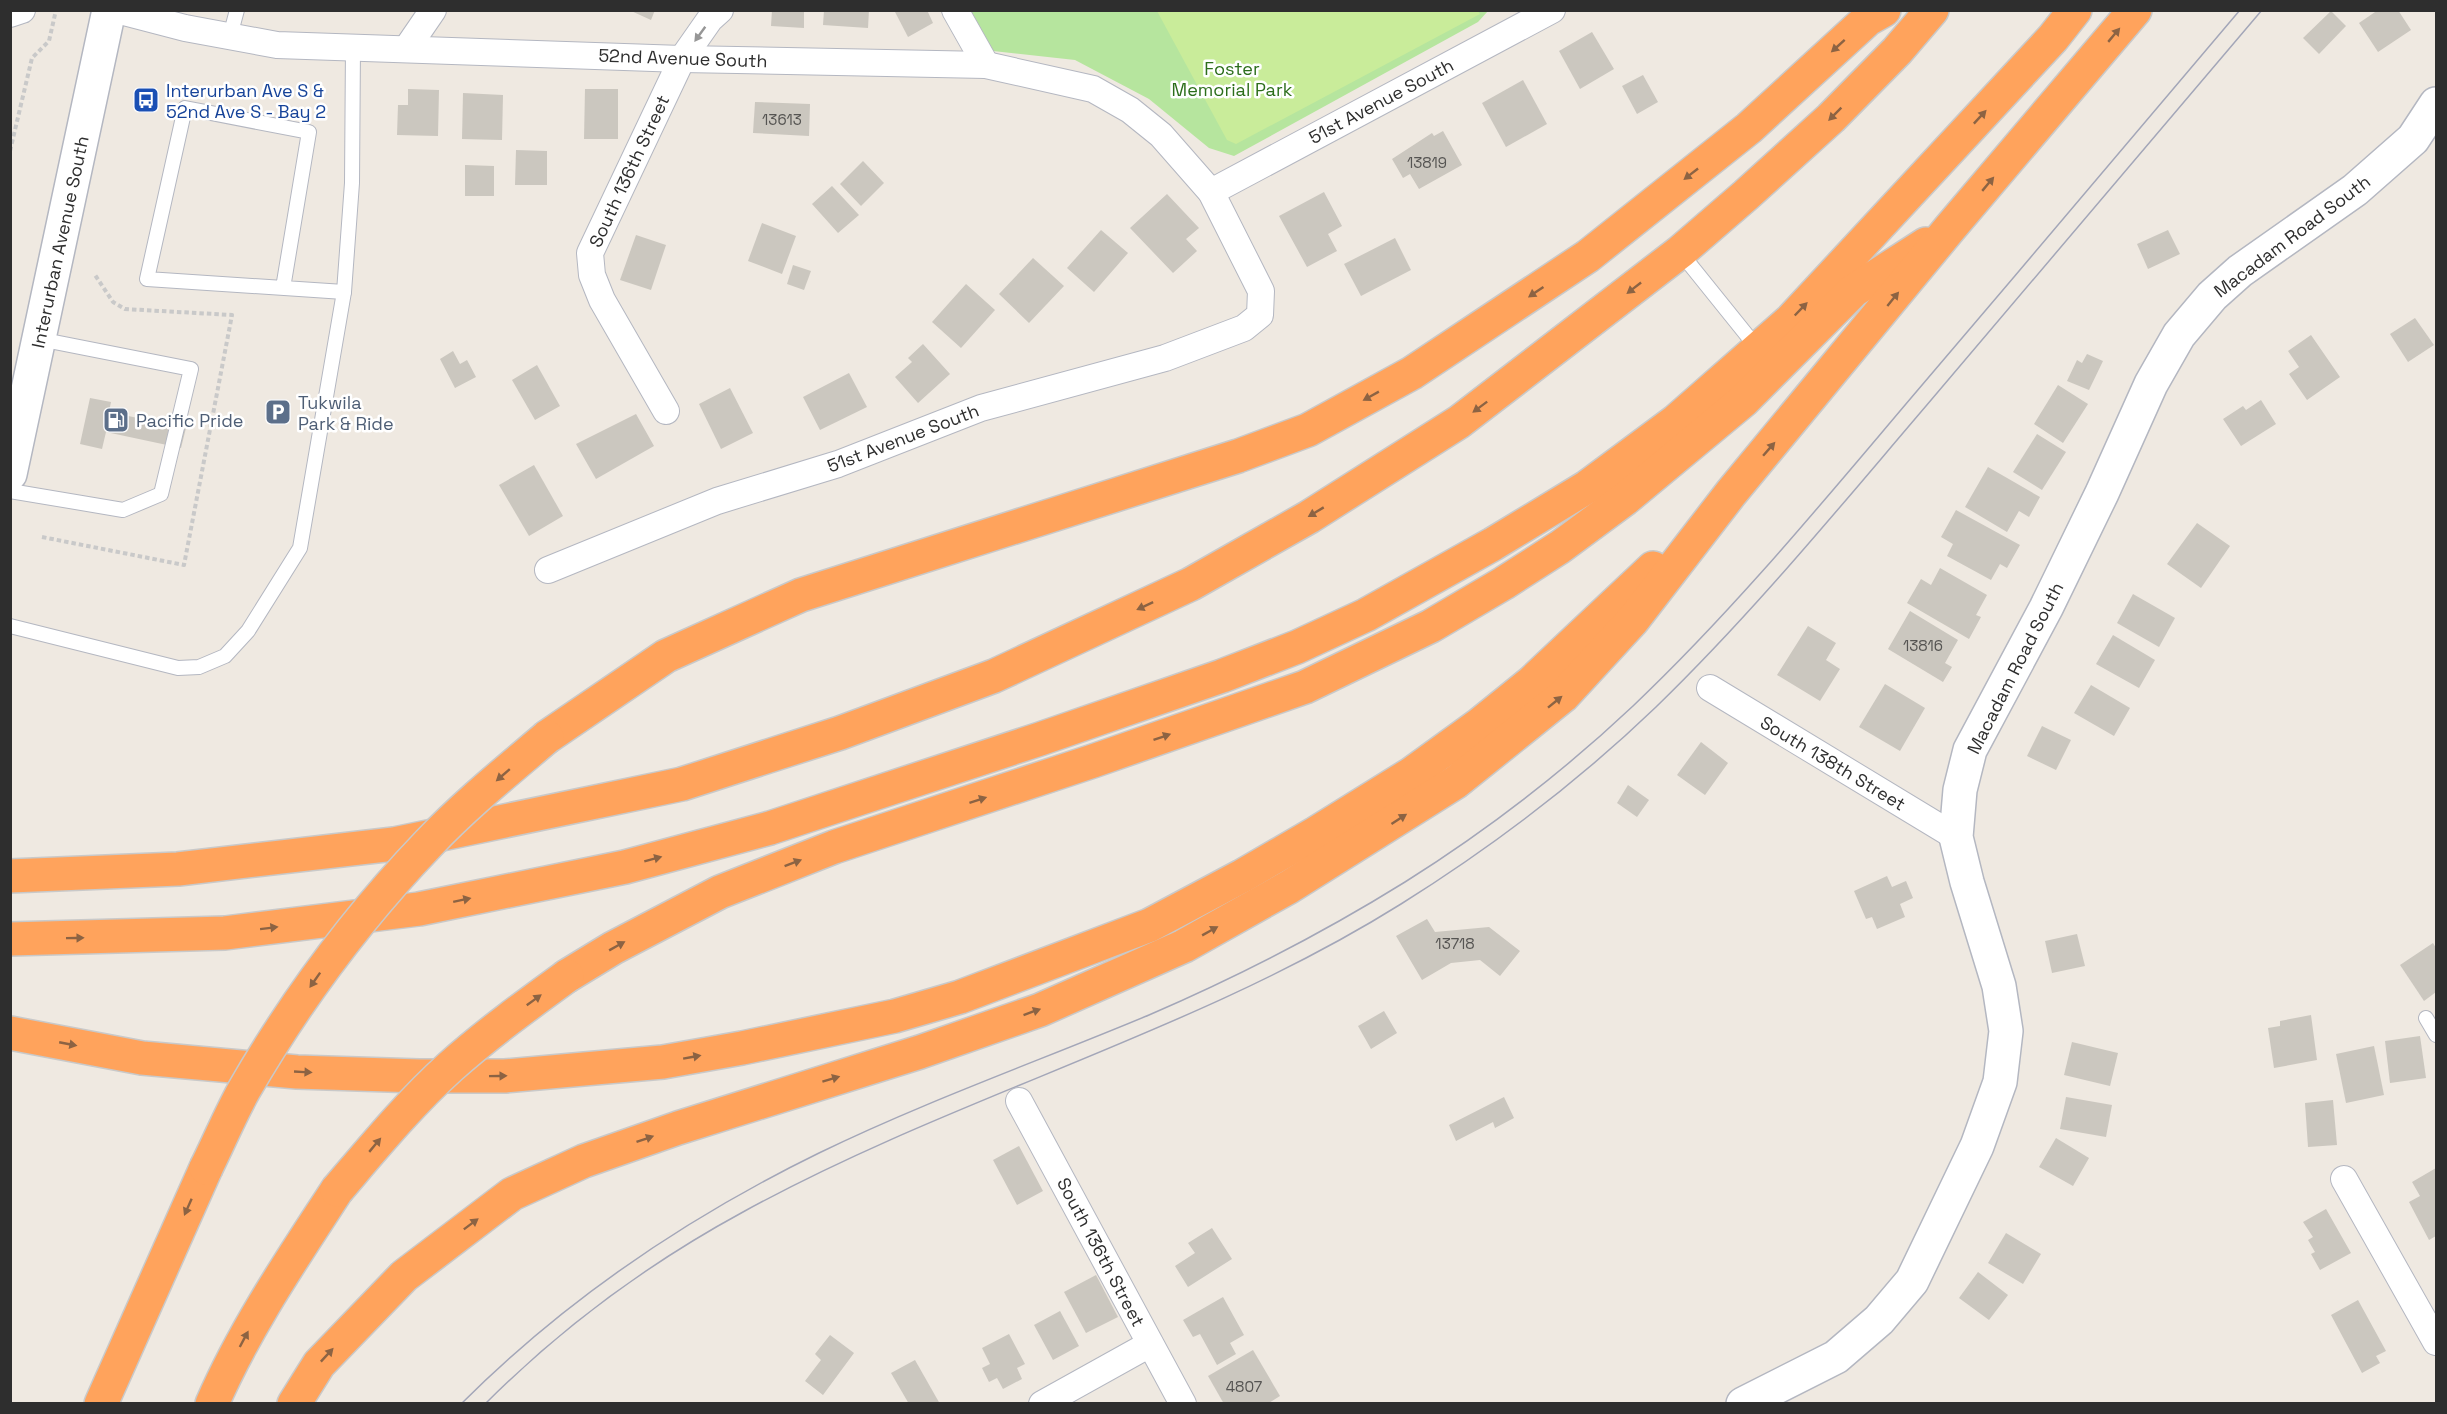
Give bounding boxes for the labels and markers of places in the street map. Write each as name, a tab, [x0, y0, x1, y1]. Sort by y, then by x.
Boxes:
place label: Interurban Ave S & 52nd Ave S - Bay 2	[166, 79, 326, 123]
bus stop icon: Interurban Ave S & 52nd Ave S - Bay 2	[131, 85, 161, 115]
place label: Tukwila Park & Ride	[298, 391, 394, 435]
parking icon: Tukwila Park & Ride	[263, 397, 293, 427]
fuel station icon: Pacific Pride	[101, 405, 131, 435]
place label: Pacific Pride	[136, 409, 243, 432]

